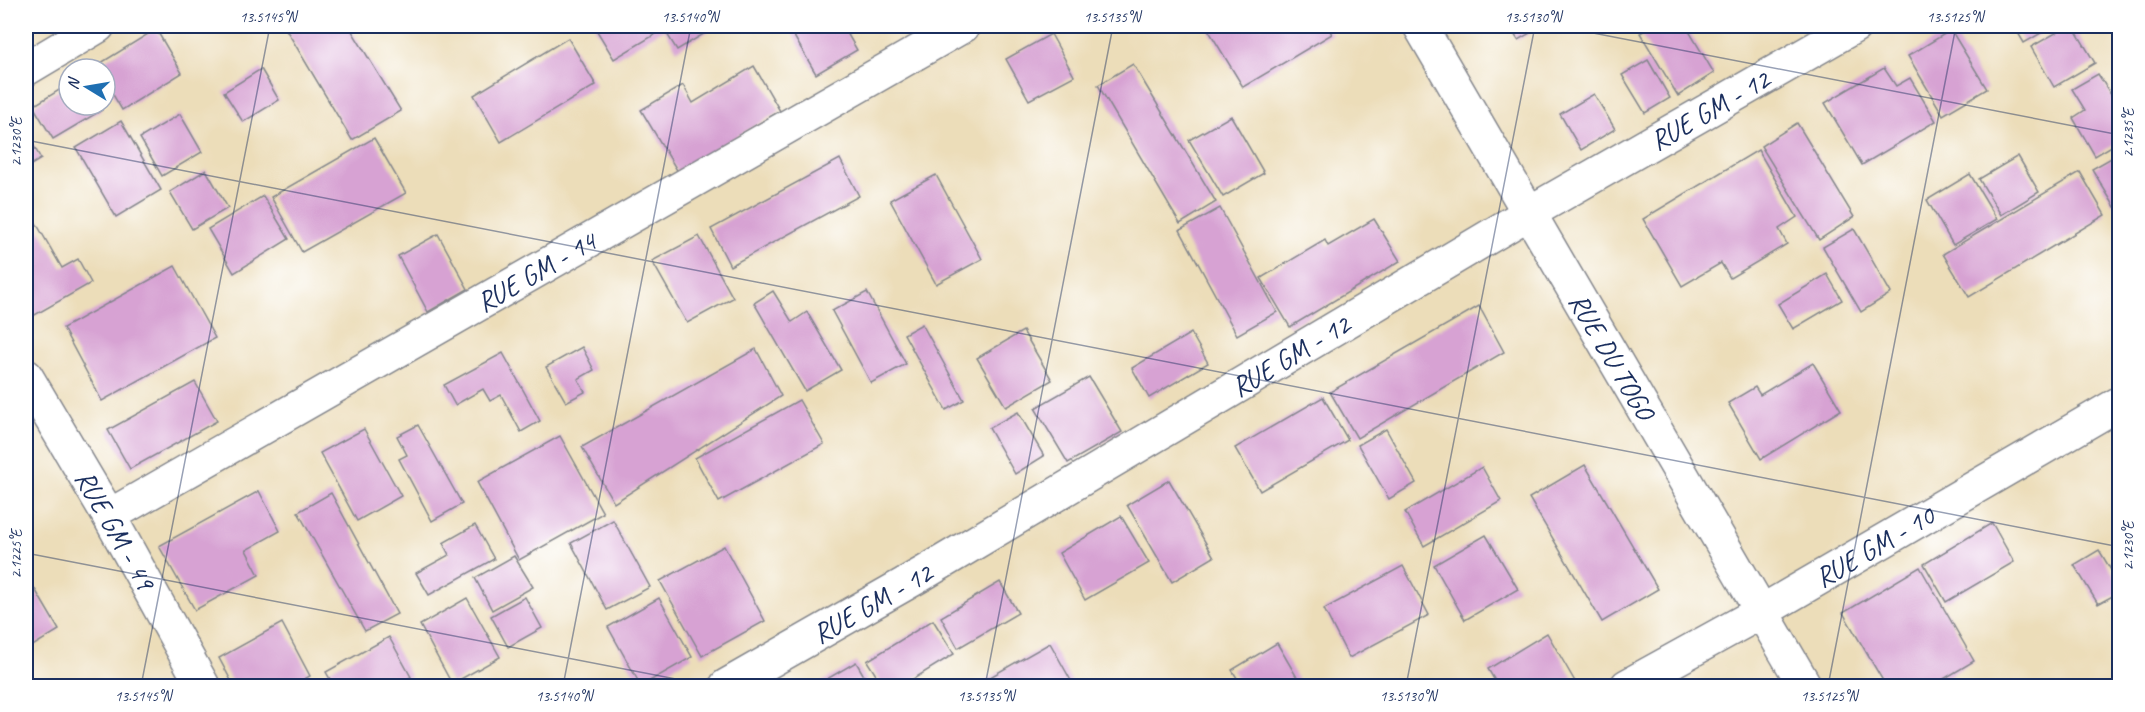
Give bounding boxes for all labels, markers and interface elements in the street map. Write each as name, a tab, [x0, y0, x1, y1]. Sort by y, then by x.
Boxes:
text: 13.5145°N	[240, 8, 299, 27]
text: 13.5140°N	[662, 8, 721, 27]
text: 13.5135°N	[1084, 8, 1143, 27]
text: 13.5130°N	[1505, 8, 1564, 27]
text: 13.5125°N	[1927, 8, 1986, 27]
north arrow	[57, 57, 117, 117]
street label: RUE GM - 12	[1643, 60, 1778, 158]
text: N	[62, 75, 85, 91]
text: 2.1235°E	[2119, 106, 2138, 157]
text: 2.1230°E	[7, 115, 26, 166]
street label: RUE GM - 14	[470, 222, 604, 319]
street label: RUE DU TOGO	[1562, 286, 1665, 428]
street label: RUE GM - 12	[1224, 305, 1358, 404]
street label: RUE GM - 49	[68, 463, 165, 598]
street label: RUE GM - 10	[1808, 497, 1942, 595]
text: 2.1230°E	[2119, 519, 2138, 570]
text: 2.1225°E	[7, 527, 26, 578]
street label: RUE GM - 12	[806, 554, 940, 651]
text: 13.5145°N	[115, 687, 174, 706]
text: 13.5140°N	[536, 687, 595, 706]
text: 13.5135°N	[958, 687, 1017, 706]
text: 13.5130°N	[1380, 687, 1439, 706]
text: 13.5125°N	[1801, 687, 1860, 706]

